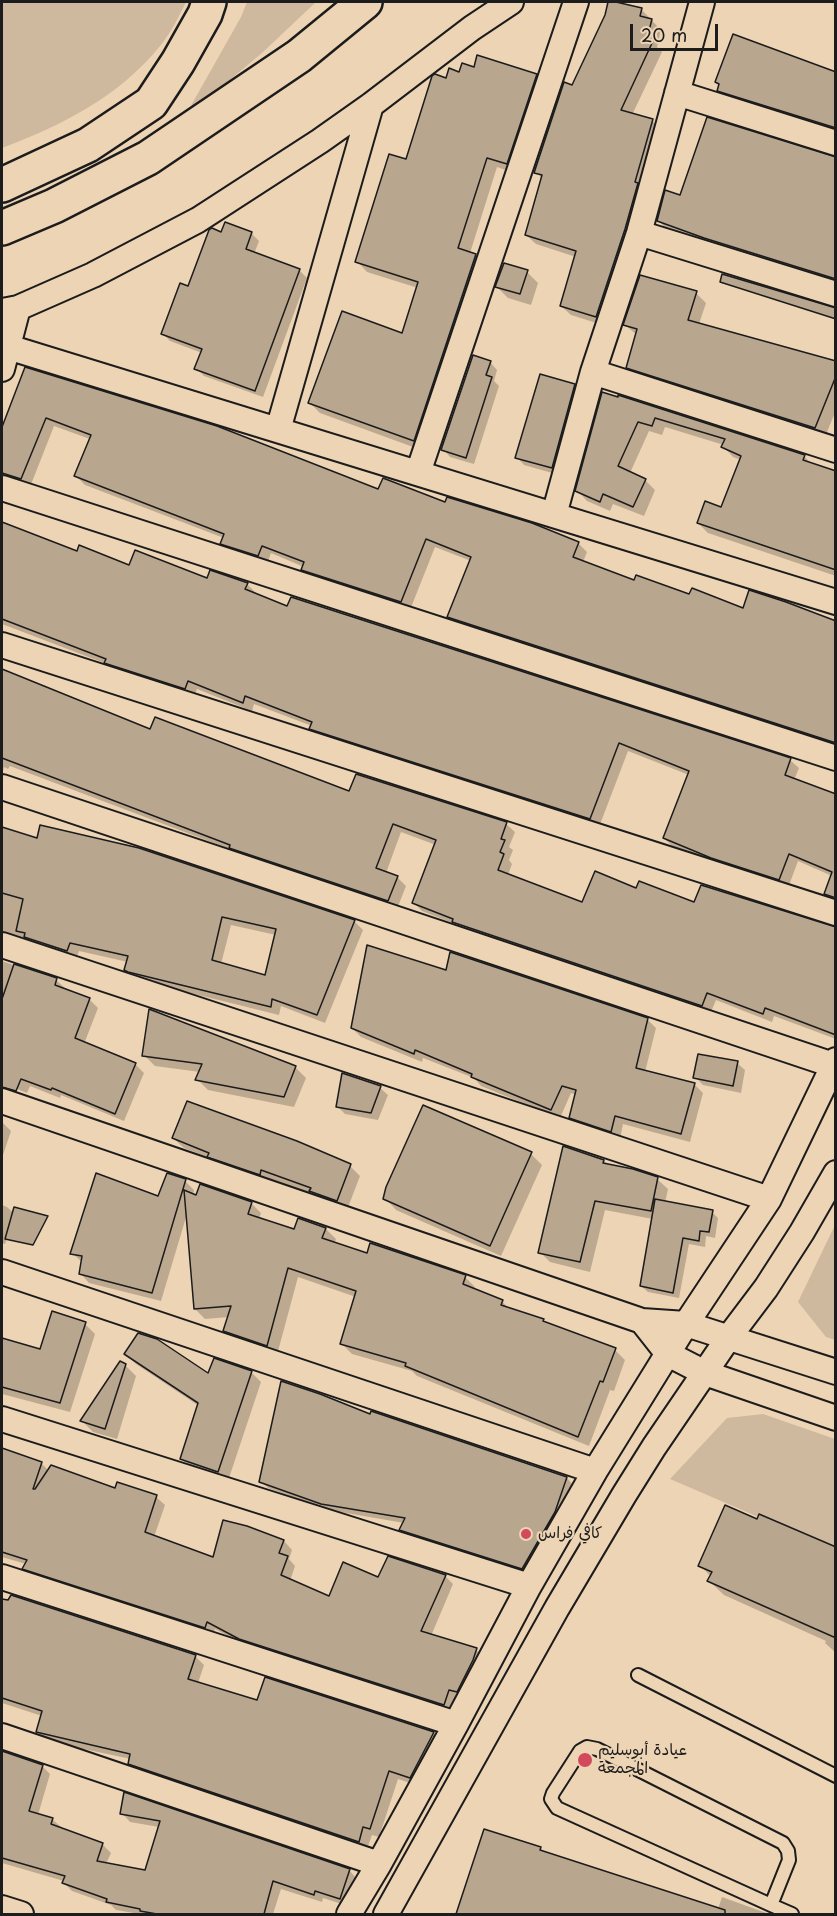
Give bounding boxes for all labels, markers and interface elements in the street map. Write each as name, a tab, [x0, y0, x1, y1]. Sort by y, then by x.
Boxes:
scale bar	[633, 12, 722, 50]
text: 20 m	[641, 21, 687, 48]
place label: كافي فراس	[538, 1524, 602, 1544]
marker: كافي فراس	[519, 1527, 533, 1541]
place label: عيادة أبوسليم المجمعة	[598, 1741, 687, 1779]
marker: عيادة أبوسليم المجمعة	[576, 1751, 594, 1769]

